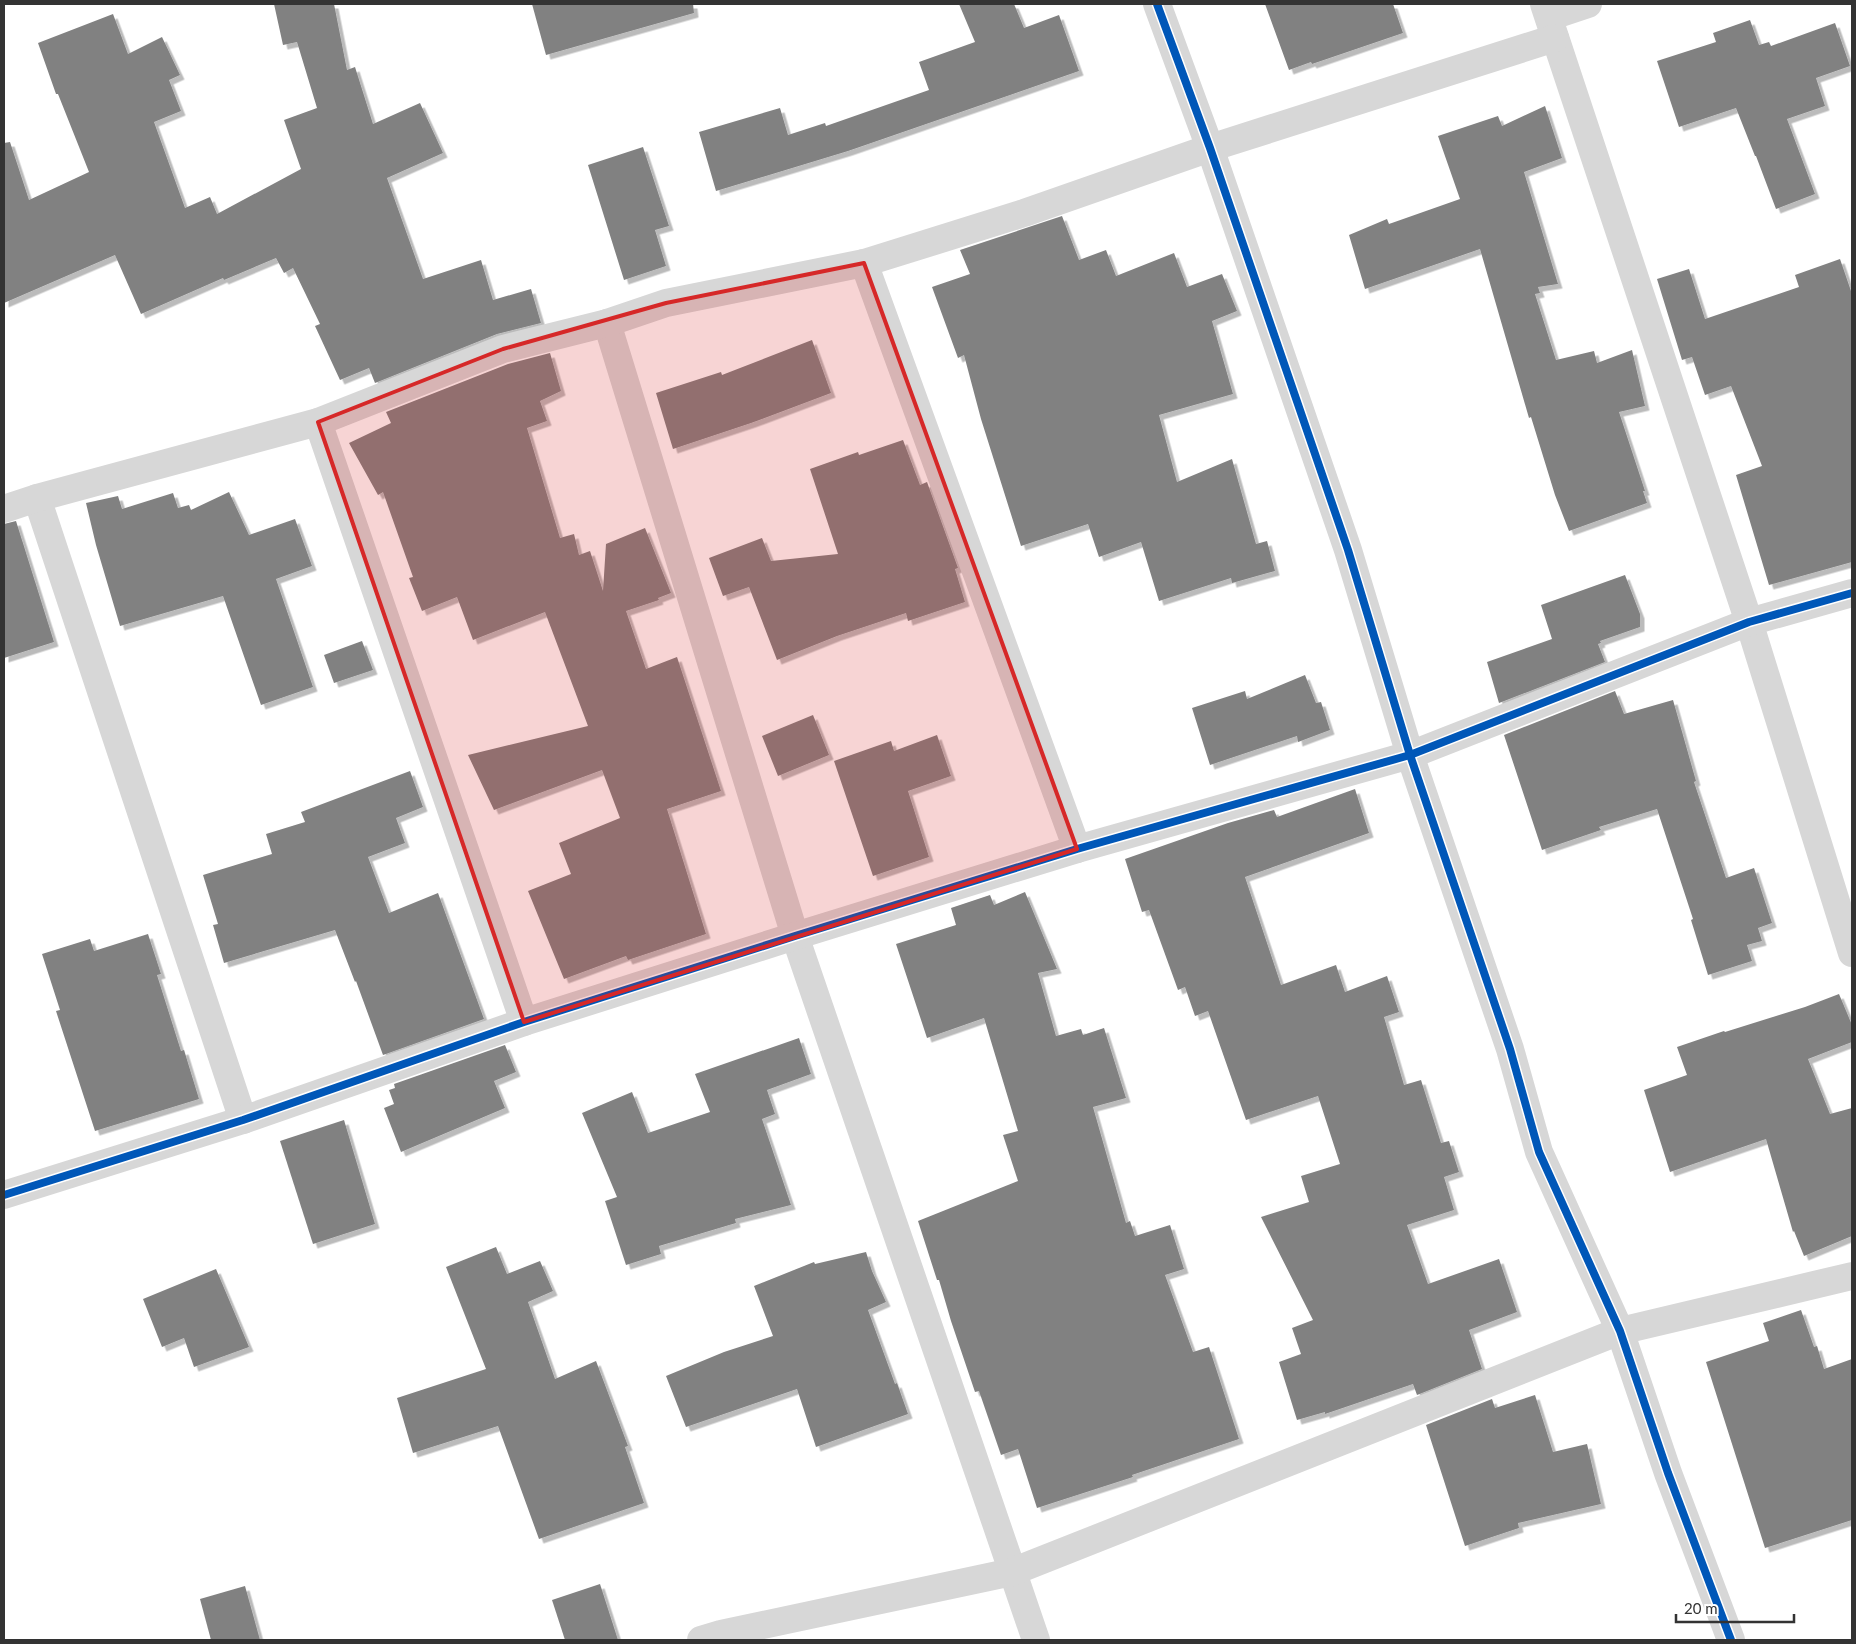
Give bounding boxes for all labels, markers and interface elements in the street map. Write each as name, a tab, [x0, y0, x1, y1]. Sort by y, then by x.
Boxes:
scale bar	[1676, 1592, 1794, 1624]
text: 20 m	[1684, 1599, 1718, 1617]

